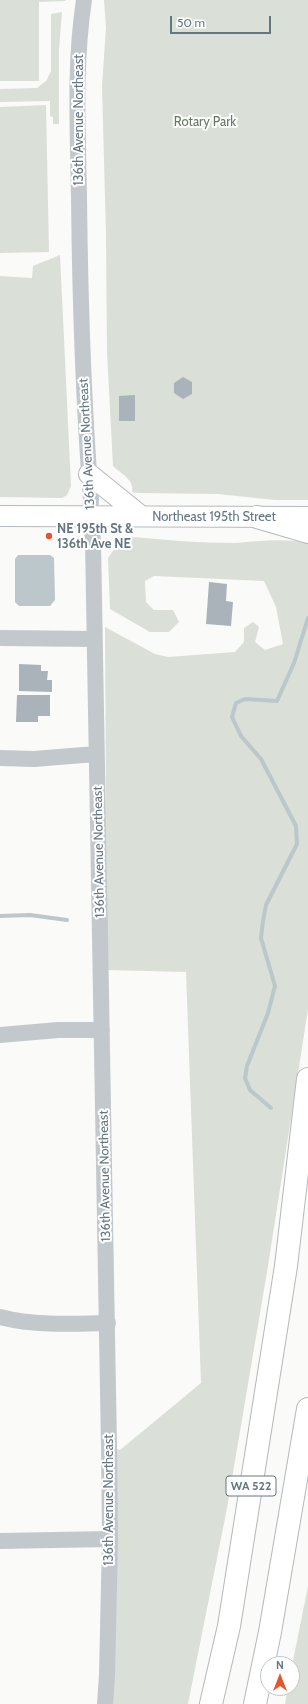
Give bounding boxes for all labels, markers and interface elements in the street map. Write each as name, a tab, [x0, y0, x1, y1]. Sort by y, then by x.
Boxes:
scale bar	[172, 8, 273, 34]
text: 50 m	[177, 15, 205, 30]
street label: 136th Avenue Northeast	[71, 54, 87, 186]
park label: Rotary Park	[174, 114, 236, 130]
street label: 136th Avenue Northeast	[76, 378, 98, 510]
street label: Northeast 195th Street	[152, 509, 276, 525]
place label: NE 195th St & 136th Ave NE	[57, 521, 133, 552]
marker: NE 195th St & 136th Ave NE	[44, 531, 54, 541]
street label: 136th Avenue Northeast	[90, 786, 108, 918]
street label: 136th Avenue Northeast	[96, 1110, 114, 1242]
street label: 136th Avenue Northeast	[101, 1434, 117, 1566]
road number: WA 522	[226, 1476, 276, 1496]
north arrow	[260, 1656, 300, 1696]
text: N	[276, 1658, 284, 1672]

